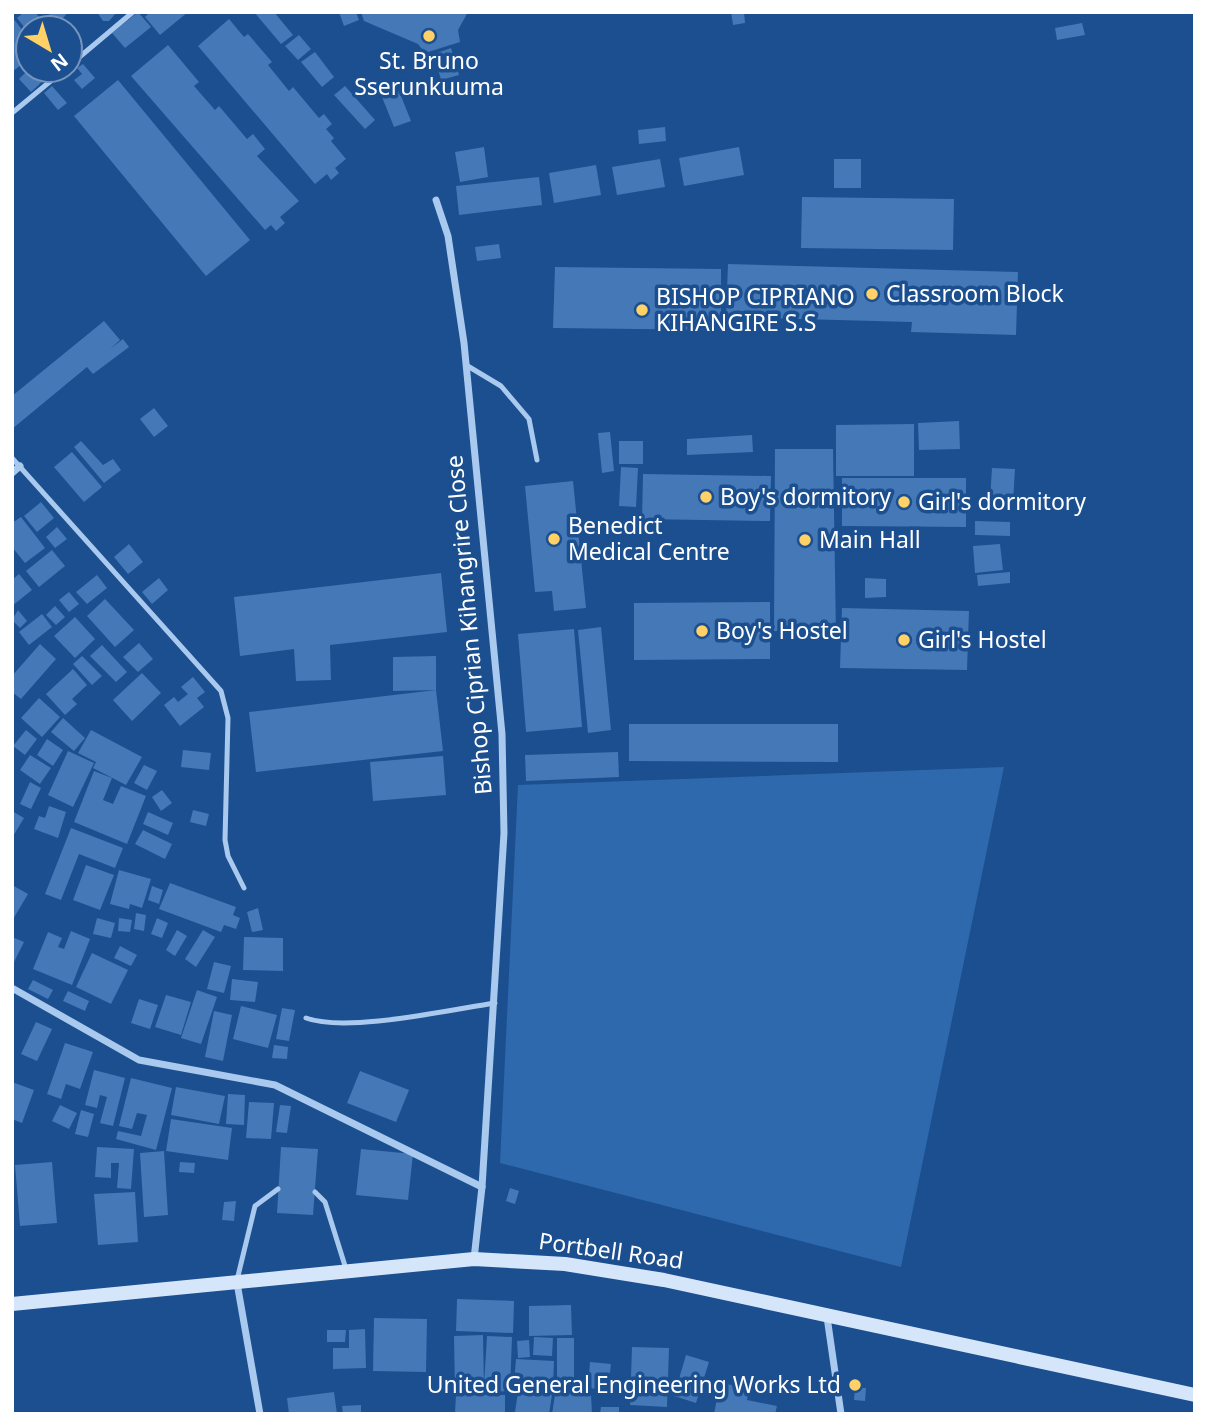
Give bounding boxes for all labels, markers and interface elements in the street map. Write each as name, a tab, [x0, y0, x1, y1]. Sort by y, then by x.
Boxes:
north arrow	[14, 14, 84, 84]
marker: St. Bruno Sserunkuuma	[421, 28, 437, 44]
place label: St. Bruno Sserunkuuma	[354, 44, 504, 102]
text: N	[45, 47, 74, 77]
place label: Classroom Block	[886, 277, 1065, 309]
place label: BISHOP CIPRIANO KIHANGIRE S.S	[656, 280, 855, 338]
marker: Classroom Block	[864, 286, 880, 302]
marker: BISHOP CIPRIANO KIHANGIRE S.S	[634, 302, 650, 318]
street label: Bishop Ciprian Kihangrire Close	[437, 454, 499, 796]
place label: Boy's dormitory	[720, 480, 891, 512]
place label: Girl's dormitory	[918, 485, 1086, 517]
marker: Boy's dormitory	[698, 489, 714, 505]
marker: Girl's dormitory	[896, 494, 912, 510]
place label: Benedict Medical Centre	[568, 509, 730, 567]
place label: Main Hall	[819, 523, 921, 555]
marker: Benedict Medical Centre	[546, 531, 562, 547]
marker: Main Hall	[797, 532, 813, 548]
place label: Boy's Hostel	[716, 614, 848, 646]
marker: Boy's Hostel	[694, 623, 710, 639]
place label: Girl's Hostel	[918, 623, 1047, 655]
marker: Girl's Hostel	[896, 632, 912, 648]
street label: Portbell Road	[537, 1224, 686, 1276]
place label: United General Engineering Works Ltd	[427, 1368, 841, 1400]
marker: United General Engineering Works Ltd	[847, 1377, 863, 1393]

